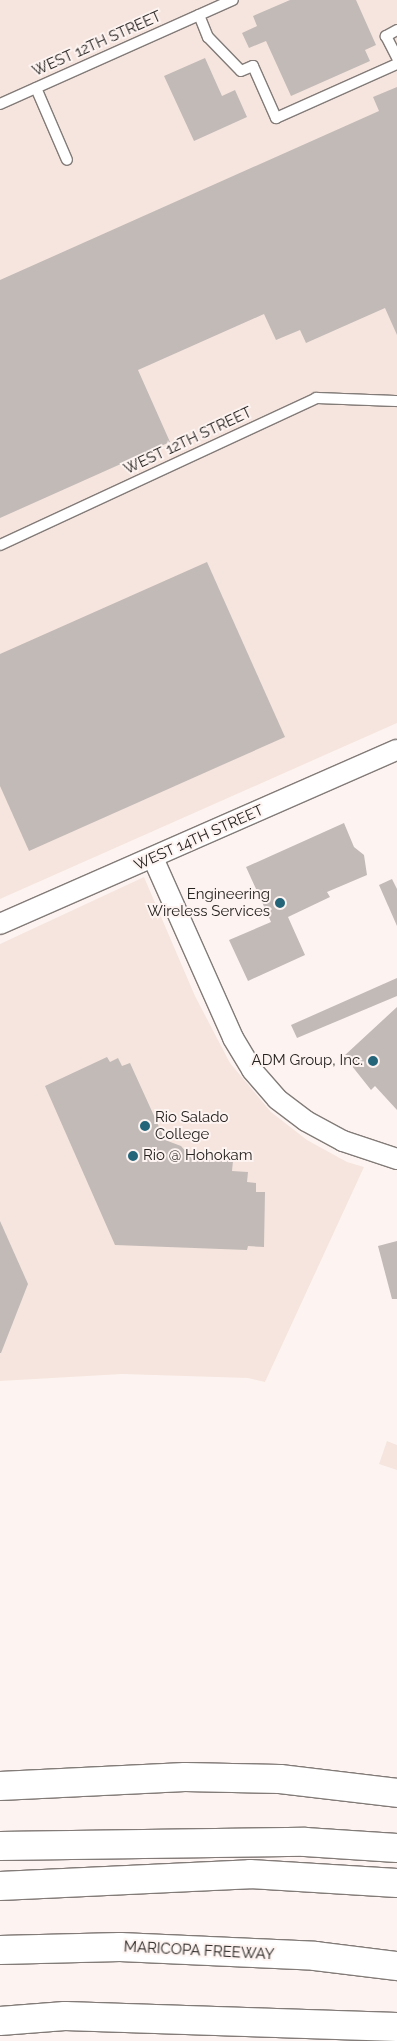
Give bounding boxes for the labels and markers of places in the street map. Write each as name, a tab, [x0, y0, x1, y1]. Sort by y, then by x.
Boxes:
place label: Engineering Wireless Services	[147, 885, 270, 920]
marker: Engineering Wireless Services	[274, 897, 286, 909]
place label: ADM Group, Inc.	[252, 1052, 363, 1070]
marker: ADM Group, Inc.	[367, 1055, 379, 1067]
place label: Rio Salado College	[155, 1108, 229, 1143]
marker: Rio Salado College	[139, 1120, 151, 1132]
place label: Rio @ Hohokam	[143, 1147, 253, 1165]
marker: Rio @ Hohokam	[127, 1150, 139, 1162]

